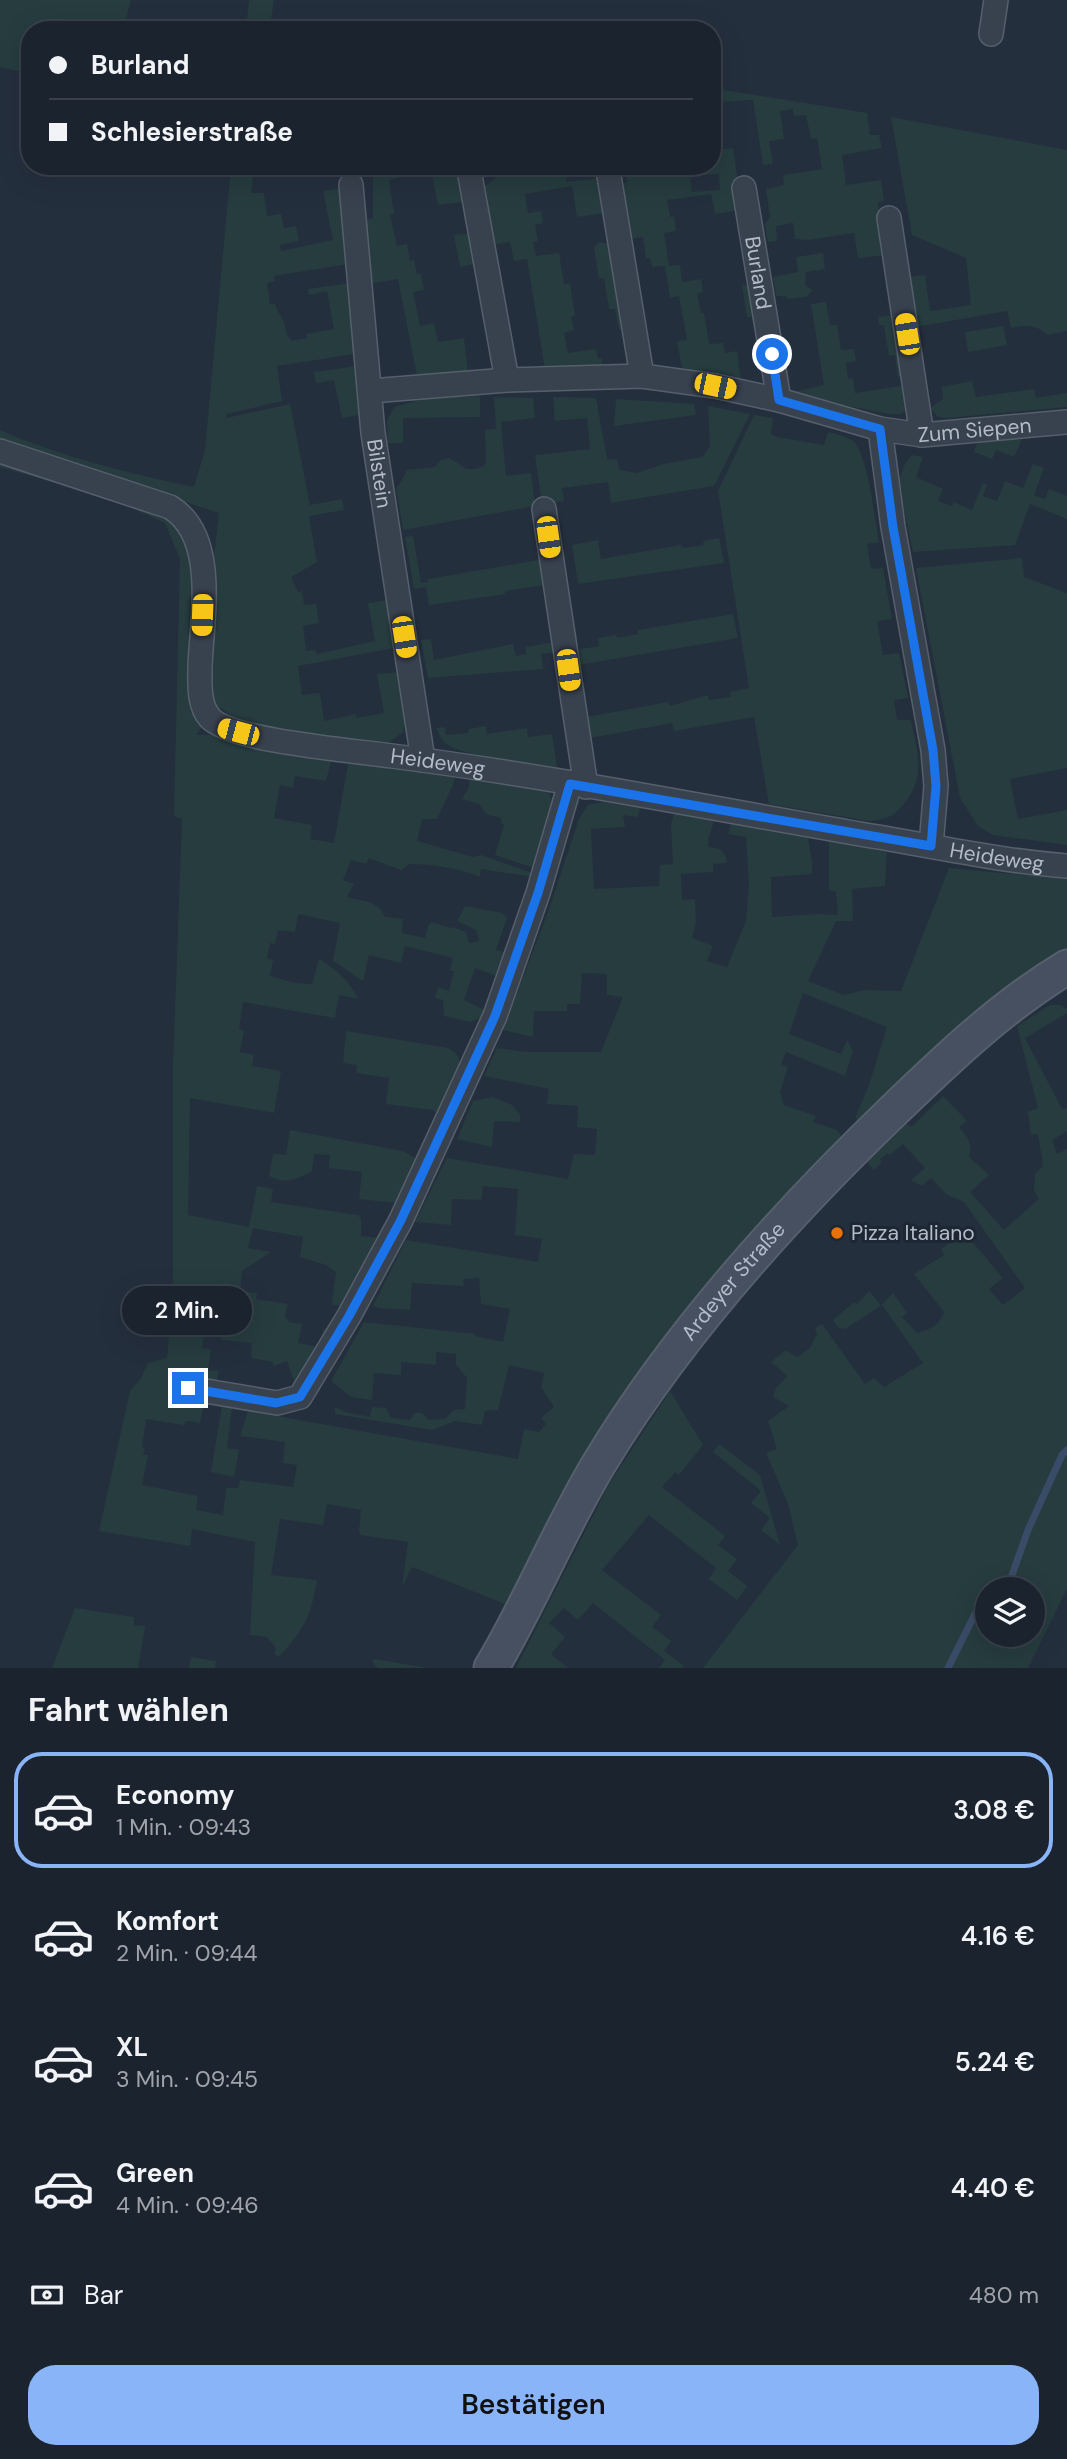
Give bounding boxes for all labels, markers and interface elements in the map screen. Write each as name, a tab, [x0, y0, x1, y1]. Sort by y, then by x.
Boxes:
text: Burland	[91, 48, 190, 82]
text: Schlesierstraße	[91, 115, 293, 149]
street label: Burland	[738, 234, 778, 312]
car	[894, 312, 921, 356]
route start	[756, 338, 788, 370]
car	[693, 371, 738, 401]
street label: Zum Siepen	[917, 411, 1033, 449]
street label: Bilstein	[360, 437, 398, 510]
car	[535, 515, 562, 559]
car	[191, 594, 214, 636]
car	[391, 615, 418, 659]
car	[555, 648, 582, 692]
car	[215, 716, 262, 748]
street label: Heideweg	[389, 742, 487, 783]
street label: Heideweg	[947, 836, 1046, 878]
street label: Ardeyer Straße	[675, 1216, 791, 1346]
place label: Pizza Italiano	[851, 1219, 975, 1247]
marker: Pizza Italiano	[829, 1225, 845, 1241]
callout: 2 Min.	[123, 1286, 253, 1336]
text: 2 Min.	[155, 1295, 219, 1325]
route end	[172, 1372, 204, 1404]
map controls	[975, 1577, 1045, 1647]
button: layers	[975, 1577, 1045, 1647]
text: Fahrt wählen	[28, 1689, 229, 1731]
text: Economy	[116, 1778, 234, 1812]
icon: car	[32, 1779, 95, 1842]
text: 3.08 €	[953, 1793, 1035, 1827]
text: 1 Min. · 09:43	[116, 1812, 251, 1842]
text: Komfort	[116, 1904, 219, 1938]
icon: car	[32, 1905, 95, 1968]
text: 4.16 €	[961, 1919, 1035, 1953]
text: 2 Min. · 09:44	[116, 1938, 258, 1968]
text: XL	[116, 2030, 148, 2064]
icon: car	[32, 2031, 95, 2094]
text: 5.24 €	[955, 2045, 1035, 2079]
text: 3 Min. · 09:45	[116, 2064, 258, 2094]
text: Green	[116, 2156, 194, 2190]
icon: car	[32, 2157, 95, 2220]
text: 4.40 €	[951, 2171, 1035, 2205]
text: 4 Min. · 09:46	[116, 2190, 259, 2220]
icon: cash	[28, 2276, 66, 2314]
text: Bar	[84, 2278, 123, 2312]
text: 480 m	[969, 2280, 1039, 2310]
button: Bestätigen	[28, 2365, 1039, 2445]

